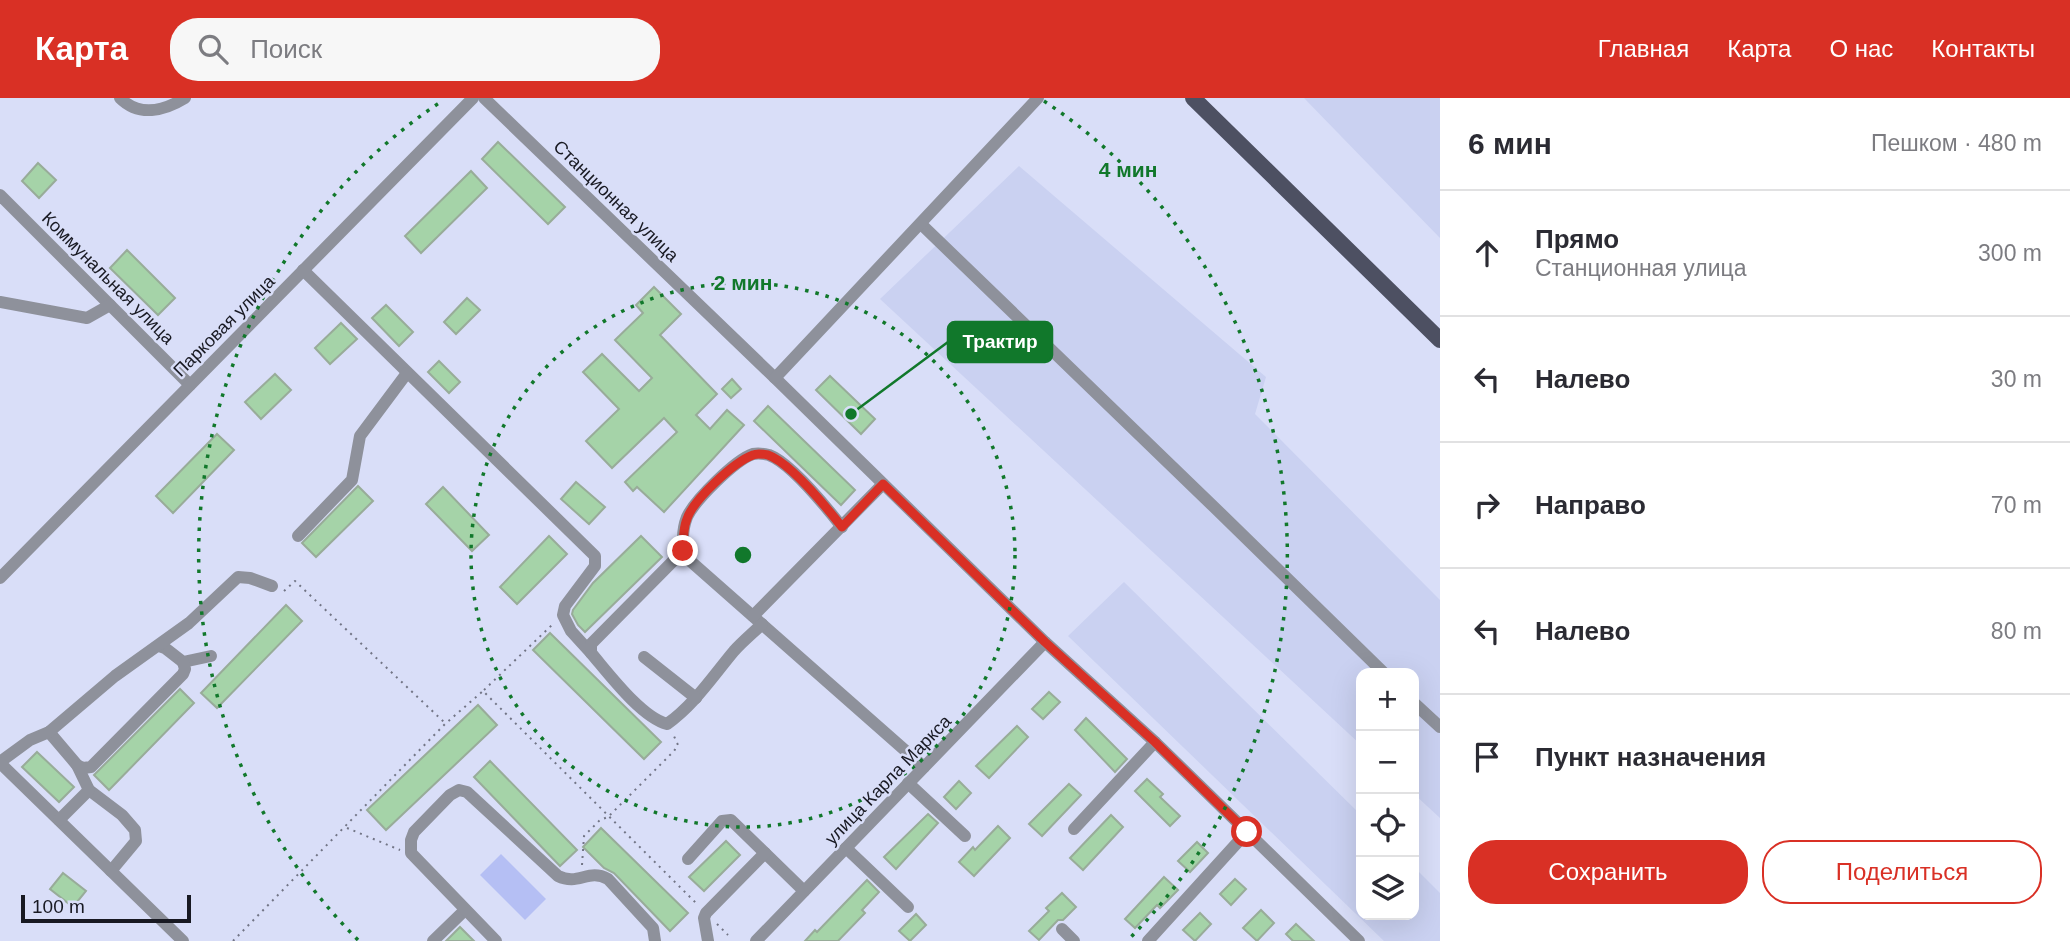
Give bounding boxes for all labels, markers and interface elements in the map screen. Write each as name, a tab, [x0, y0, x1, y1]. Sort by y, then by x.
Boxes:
search box	[170, 18, 660, 81]
text: Карта	[35, 30, 128, 67]
icon: search	[194, 30, 232, 68]
text: Поиск	[250, 34, 322, 64]
text: Главная	[1598, 35, 1689, 62]
text: Карта	[1727, 35, 1791, 62]
text: О нас	[1829, 35, 1893, 62]
text: Контакты	[1931, 35, 2035, 62]
text: 6 мин	[1468, 127, 1552, 160]
text: Пешком · 480 m	[1871, 130, 2042, 156]
street label: Станционная улица	[550, 136, 683, 266]
text: 4 мин	[1099, 158, 1157, 181]
street label: Коммунальная улица	[38, 208, 179, 349]
text: Прямо	[1535, 224, 1619, 254]
icon: ahead	[1468, 234, 1506, 272]
text: 300 m	[1978, 240, 2042, 266]
text: Станционная улица	[1535, 255, 1746, 281]
street label: Парковая улица	[169, 271, 279, 381]
text: 2 мин	[714, 271, 772, 294]
callout: Трактир	[948, 322, 1052, 362]
text: Трактир	[962, 331, 1038, 352]
icon: left	[1468, 360, 1506, 398]
text: Налево	[1535, 364, 1630, 394]
text: 30 m	[1991, 366, 2042, 392]
icon: right	[1468, 486, 1506, 524]
text: Направо	[1535, 490, 1646, 520]
text: 70 m	[1991, 492, 2042, 518]
route end	[667, 535, 698, 566]
centre of rings	[731, 543, 755, 567]
icon: left	[1468, 612, 1506, 650]
text: Налево	[1535, 616, 1630, 646]
text: 80 m	[1991, 618, 2042, 644]
map controls	[1356, 668, 1419, 920]
button: +	[1356, 668, 1419, 731]
street label: улица Карла Маркса	[821, 710, 956, 849]
button: −	[1356, 731, 1419, 794]
icon: arrive	[1468, 738, 1506, 776]
text: Пункт назначения	[1535, 742, 1766, 772]
button: locate	[1356, 794, 1419, 857]
route start	[1231, 816, 1262, 847]
button: Сохранить	[1468, 840, 1748, 904]
button: Поделиться	[1762, 840, 2042, 904]
button: layers	[1356, 857, 1419, 920]
scale bar	[21, 892, 191, 924]
text: 100 m	[32, 896, 85, 917]

